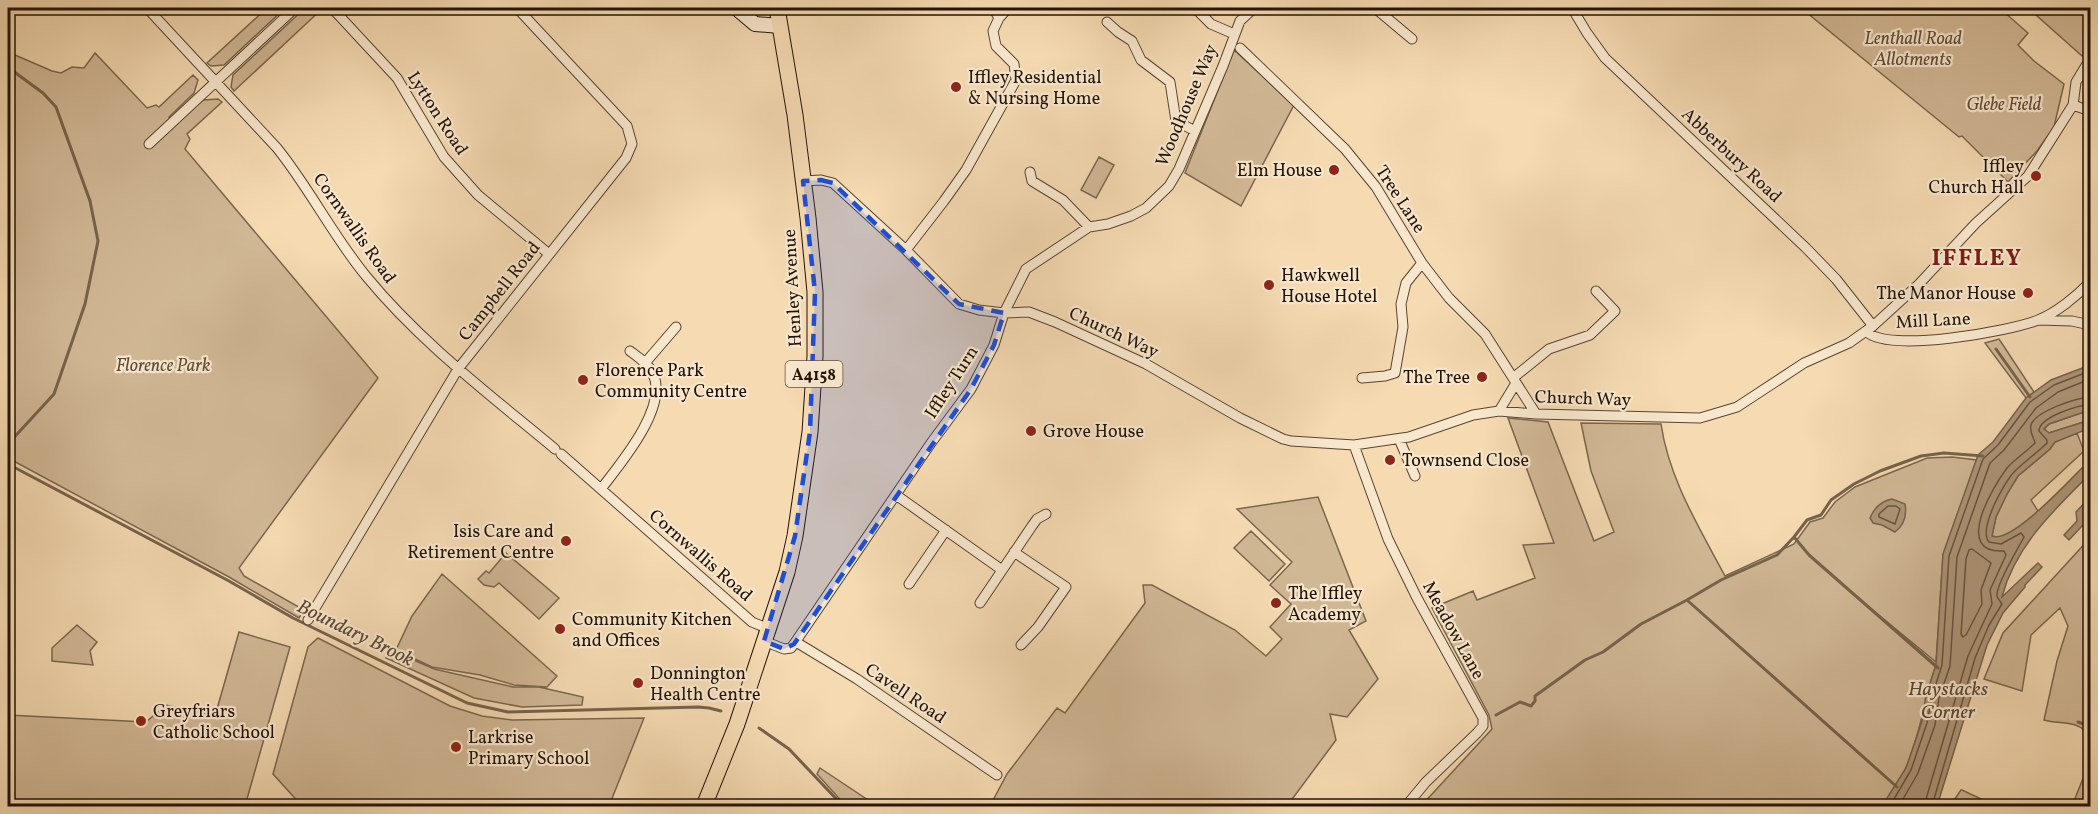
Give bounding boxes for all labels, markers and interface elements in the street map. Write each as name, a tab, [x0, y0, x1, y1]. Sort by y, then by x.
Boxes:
park label: Lenthall Road Allotments	[1864, 27, 1962, 73]
street label: Woodhouse Way	[1150, 40, 1225, 171]
place label: Iffley Residential & Nursing Home	[968, 66, 1102, 112]
street label: Lytton Road	[400, 67, 473, 161]
marker: Iffley Residential & Nursing Home	[949, 80, 963, 94]
park label: Glebe Field	[1967, 93, 2042, 118]
street label: Abberbury Road	[1675, 103, 1787, 209]
place label: Iffley Church Hall	[1929, 155, 2024, 201]
place label: Elm House	[1237, 159, 1322, 184]
street label: Tree Lane	[1368, 161, 1431, 239]
marker: Elm House	[1327, 163, 1341, 177]
street label: Cornwallis Road	[306, 168, 401, 289]
marker: Iffley Church Hall	[2029, 169, 2043, 183]
street label: Henley Avenue	[778, 228, 809, 348]
street label: Campbell Road	[453, 237, 547, 347]
district label: IFFLEY	[1932, 242, 2022, 276]
place label: Hawkwell House Hotel	[1281, 264, 1377, 310]
marker: Hawkwell House Hotel	[1262, 278, 1276, 292]
place label: The Manor House	[1876, 282, 2016, 307]
marker: The Manor House	[2021, 286, 2035, 300]
street label: Church Way	[1064, 302, 1163, 365]
street label: Mill Lane	[1895, 307, 1971, 336]
street label: Iffley Turn	[919, 341, 985, 424]
park label: Florence Park	[116, 354, 210, 379]
place label: Florence Park Community Centre	[595, 359, 747, 405]
road number: A4158	[786, 361, 842, 387]
place label: The Tree	[1403, 366, 1470, 391]
marker: The Tree	[1475, 370, 1489, 384]
marker: Florence Park Community Centre	[576, 373, 590, 387]
street label: Church Way	[1534, 385, 1632, 414]
place label: Grove House	[1043, 420, 1144, 445]
marker: Grove House	[1024, 424, 1038, 438]
place label: Townsend Close	[1402, 449, 1529, 474]
marker: Townsend Close	[1383, 453, 1397, 467]
street label: Cornwallis Road	[643, 504, 757, 608]
place label: Isis Care and Retirement Centre	[407, 520, 554, 566]
marker: Isis Care and Retirement Centre	[559, 534, 573, 548]
street label: Meadow Lane	[1415, 577, 1490, 684]
place label: The Iffley Academy	[1288, 582, 1363, 628]
water label: Boundary Brook	[292, 593, 418, 674]
marker: The Iffley Academy	[1269, 596, 1283, 610]
place label: Community Kitchen and Offices	[572, 608, 732, 654]
marker: Community Kitchen and Offices	[553, 622, 567, 636]
street label: Cavell Road	[860, 658, 951, 731]
place label: Donnington Health Centre	[650, 662, 761, 708]
marker: Donnington Health Centre	[631, 676, 645, 690]
water label: Haystacks Corner	[1908, 676, 1989, 727]
place label: Greyfriars Catholic School	[153, 700, 275, 746]
marker: Greyfriars Catholic School	[134, 714, 148, 728]
place label: Larkrise Primary School	[468, 726, 589, 772]
marker: Larkrise Primary School	[449, 740, 463, 754]

